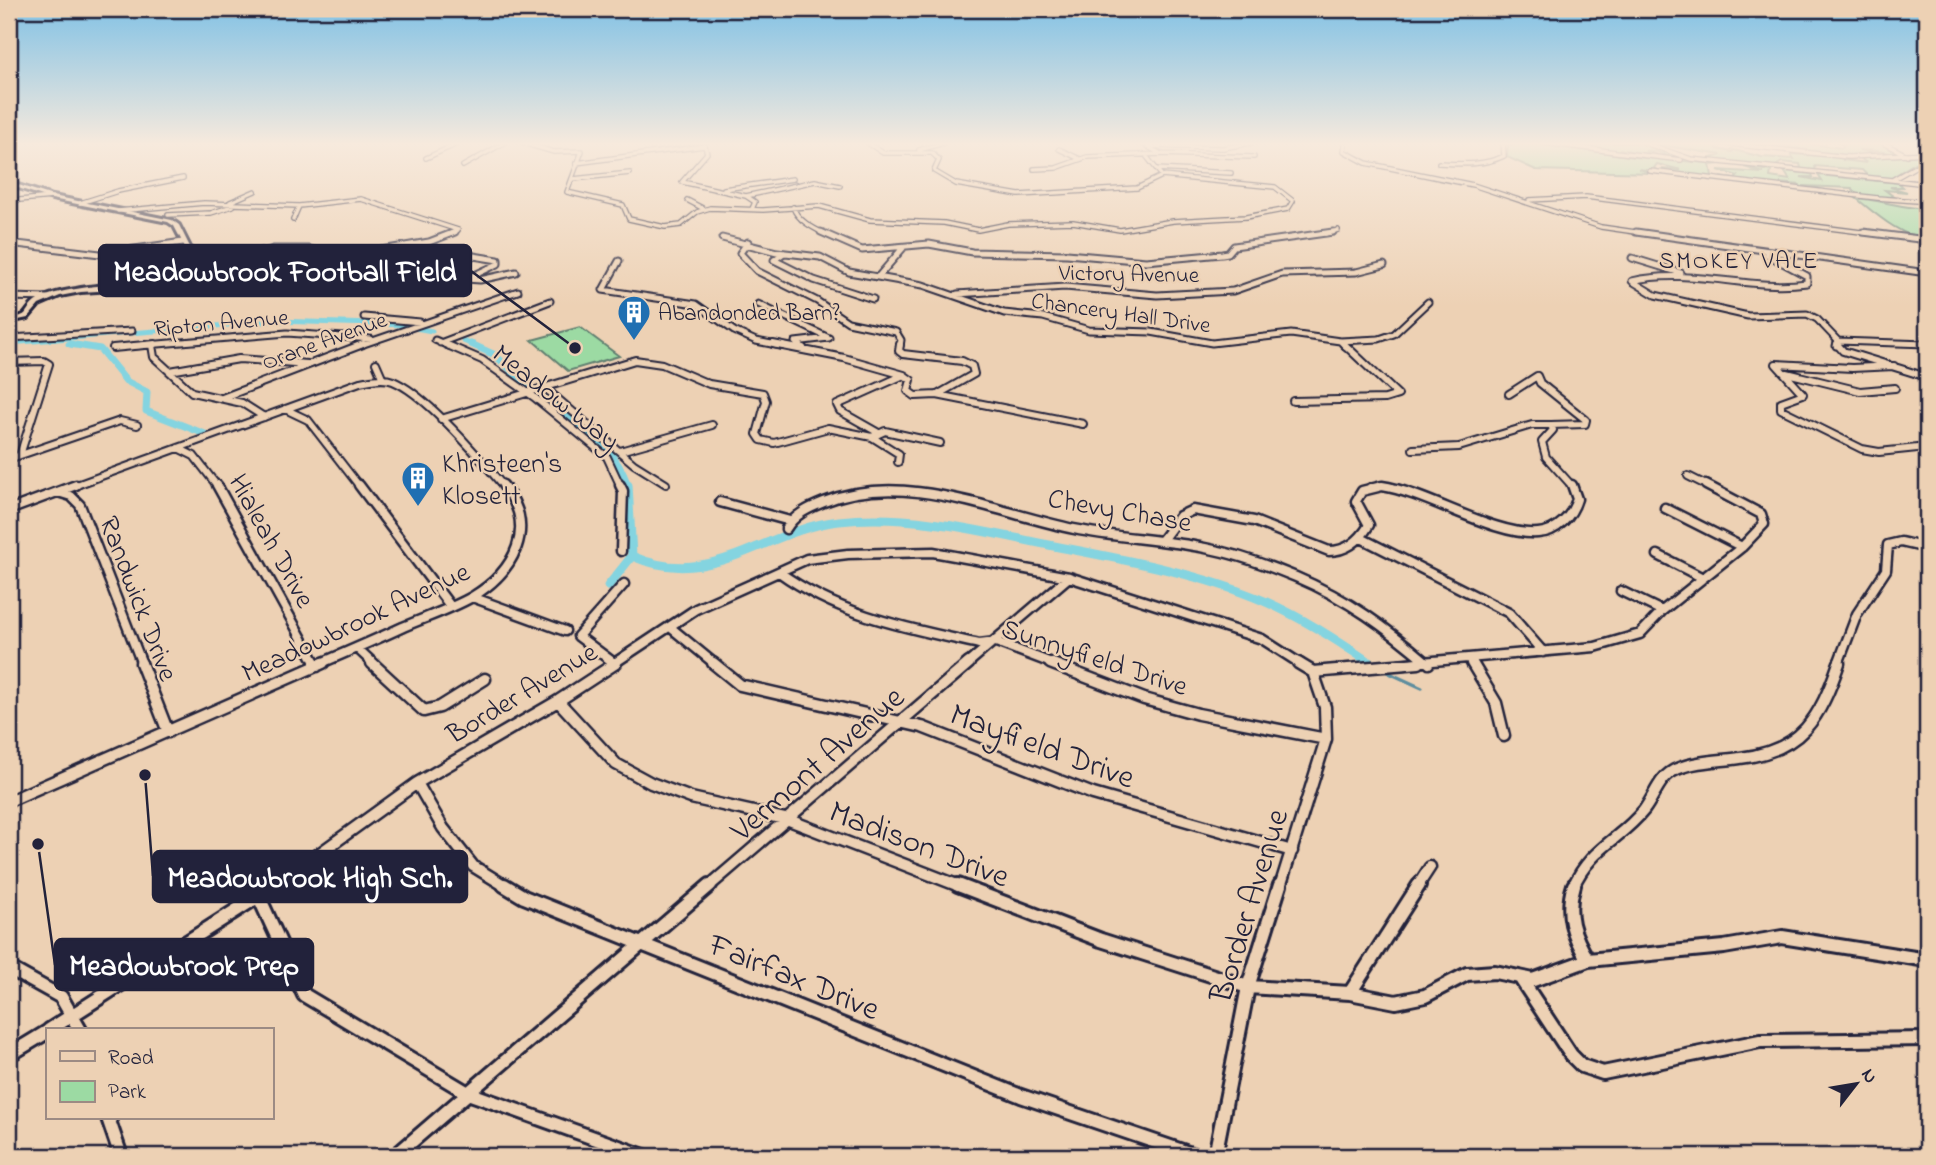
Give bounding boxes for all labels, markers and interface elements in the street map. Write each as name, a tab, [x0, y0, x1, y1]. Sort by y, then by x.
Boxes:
callout: Meadowbrook Football Field	[99, 245, 471, 296]
district label: SMOKEY VALE	[1659, 245, 1819, 280]
text: Meadowbrook Football Field	[113, 252, 457, 296]
street label: Victory Avenue	[1057, 258, 1200, 295]
street label: Chancery Hall Drive	[1029, 286, 1213, 345]
building icon: Abandonded Barn?	[615, 293, 653, 342]
place label: Abandonded Barn?	[658, 298, 840, 331]
street label: Ripton Avenue	[153, 302, 291, 347]
street label: Orane Avenue	[258, 304, 393, 380]
street label: Meadow Way	[482, 336, 628, 462]
place label: Khristeen's Klosett	[442, 445, 562, 518]
building icon: Khristeen's Klosett	[399, 459, 437, 508]
street label: Hialeah Drive	[216, 467, 324, 617]
street label: Chevy Chase	[1044, 480, 1195, 545]
street label: Randwick Drive	[86, 511, 187, 688]
street label: Meadowbrook Avenue	[236, 553, 478, 695]
street label: Sunnyfield Drive	[996, 610, 1193, 709]
street label: Border Avenue	[439, 633, 607, 757]
street label: Vermont Avenue	[720, 675, 917, 855]
street label: Mayfield Drive	[943, 692, 1141, 803]
street label: Madison Drive	[821, 789, 1016, 902]
street label: Border Avenue	[1198, 803, 1303, 1010]
callout: Meadowbrook High Sch.	[153, 851, 467, 902]
text: Meadowbrook High Sch.	[167, 858, 453, 903]
street label: Fairfax Drive	[700, 922, 886, 1035]
callout: Meadowbrook Prep	[55, 939, 313, 990]
text: Meadowbrook Prep	[69, 946, 299, 990]
legend	[46, 1028, 273, 1120]
text: Road	[108, 1044, 154, 1074]
north arrow	[1820, 1050, 1890, 1120]
text: N	[1854, 1064, 1883, 1089]
text: Park	[108, 1078, 147, 1108]

